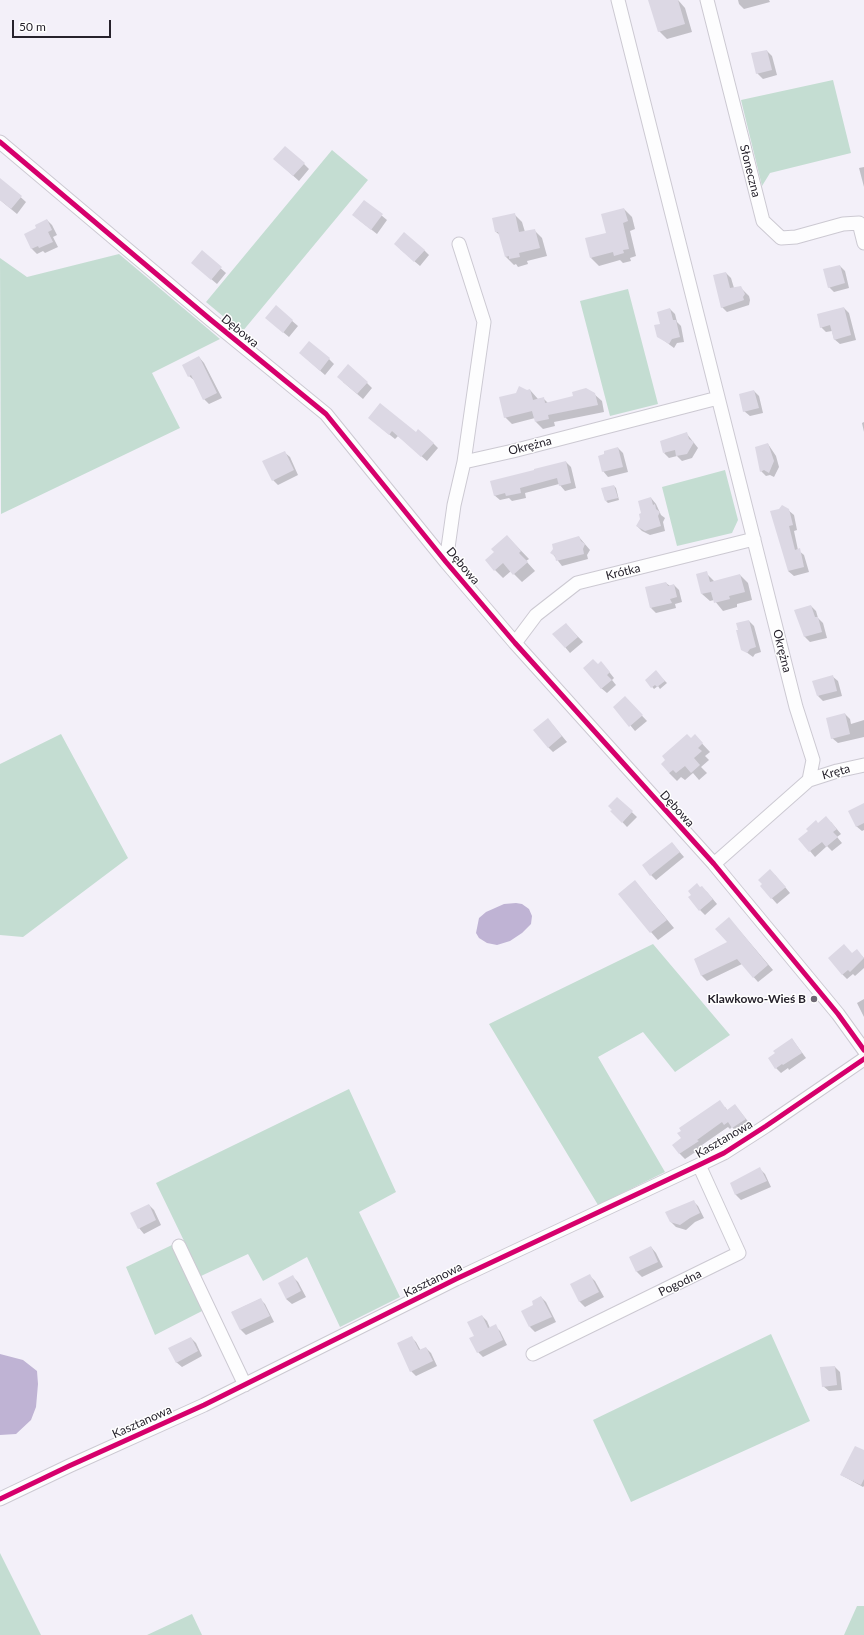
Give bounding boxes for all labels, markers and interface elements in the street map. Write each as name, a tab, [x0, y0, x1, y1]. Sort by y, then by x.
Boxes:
scale bar	[14, 12, 113, 38]
text: 50 m	[19, 19, 46, 34]
street label: Słoneczna	[737, 143, 763, 199]
street label: Dębowa	[218, 312, 262, 350]
street label: Okrężna	[507, 434, 553, 458]
street label: Dębowa	[443, 544, 483, 588]
street label: Krótka	[604, 561, 642, 583]
street label: Okrężna	[770, 628, 794, 674]
street label: Kręta	[820, 761, 852, 783]
street label: Dębowa	[657, 788, 697, 830]
place label: Klawkowo-Wieś B	[707, 992, 806, 1006]
marker: Klawkowo-Wieś B	[809, 994, 819, 1004]
street label: Kasztanowa	[693, 1117, 755, 1161]
street label: Kasztanowa	[401, 1260, 465, 1300]
street label: Pogodna	[656, 1266, 704, 1300]
street label: Kasztanowa	[110, 1403, 174, 1441]

